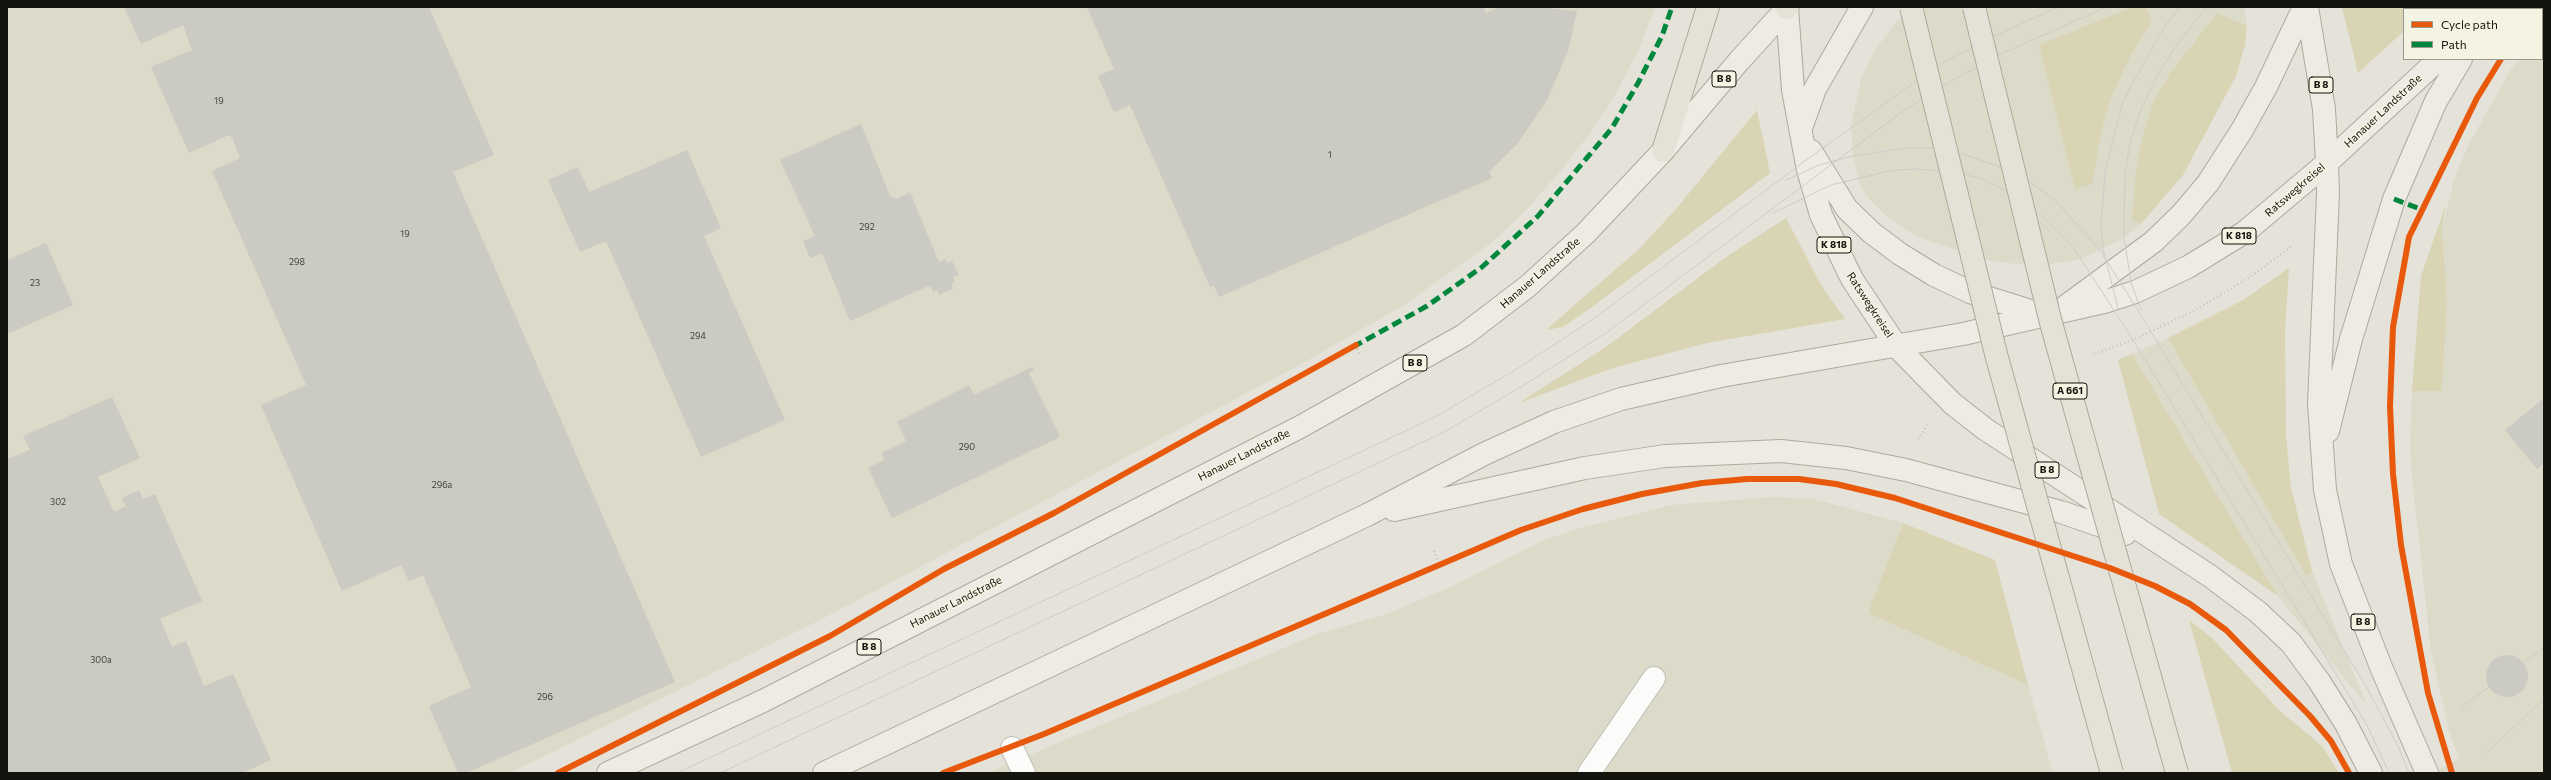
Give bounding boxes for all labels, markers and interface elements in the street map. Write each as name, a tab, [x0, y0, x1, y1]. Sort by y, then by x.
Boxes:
legend	[2403, 8, 2543, 60]
text: Cycle path	[2441, 17, 2498, 31]
text: Path	[2441, 37, 2467, 51]
road number: B 8	[1712, 71, 1736, 87]
street label: Hanauer Landstraße	[2341, 72, 2425, 150]
road number: B 8	[2309, 77, 2333, 93]
house number: 19	[214, 96, 224, 106]
house number: 1	[1328, 150, 1332, 160]
street label: Ratswegkreisel	[2262, 160, 2328, 220]
house number: 292	[859, 222, 875, 232]
road number: K 818	[2222, 228, 2256, 244]
house number: 19	[400, 229, 410, 239]
street label: Hanauer Landstraße	[1497, 235, 1583, 311]
road number: K 818	[1817, 237, 1851, 253]
house number: 298	[289, 257, 305, 267]
street label: Ratswegkreisel	[1844, 270, 1896, 340]
house number: 23	[30, 278, 40, 288]
house number: 294	[690, 331, 706, 341]
road number: B 8	[1403, 355, 1427, 371]
road number: A 661	[2053, 383, 2087, 399]
street label: Hanauer Landstraße	[1196, 426, 1292, 484]
house number: 290	[959, 442, 975, 452]
road number: B 8	[2035, 462, 2059, 478]
house number: 296a	[432, 480, 452, 490]
house number: 302	[50, 497, 66, 507]
street label: Hanauer Landstraße	[908, 573, 1004, 631]
road number: B 8	[2351, 614, 2375, 630]
road number: B 8	[857, 639, 881, 655]
house number: 300a	[90, 655, 112, 665]
house number: 296	[537, 692, 553, 702]

